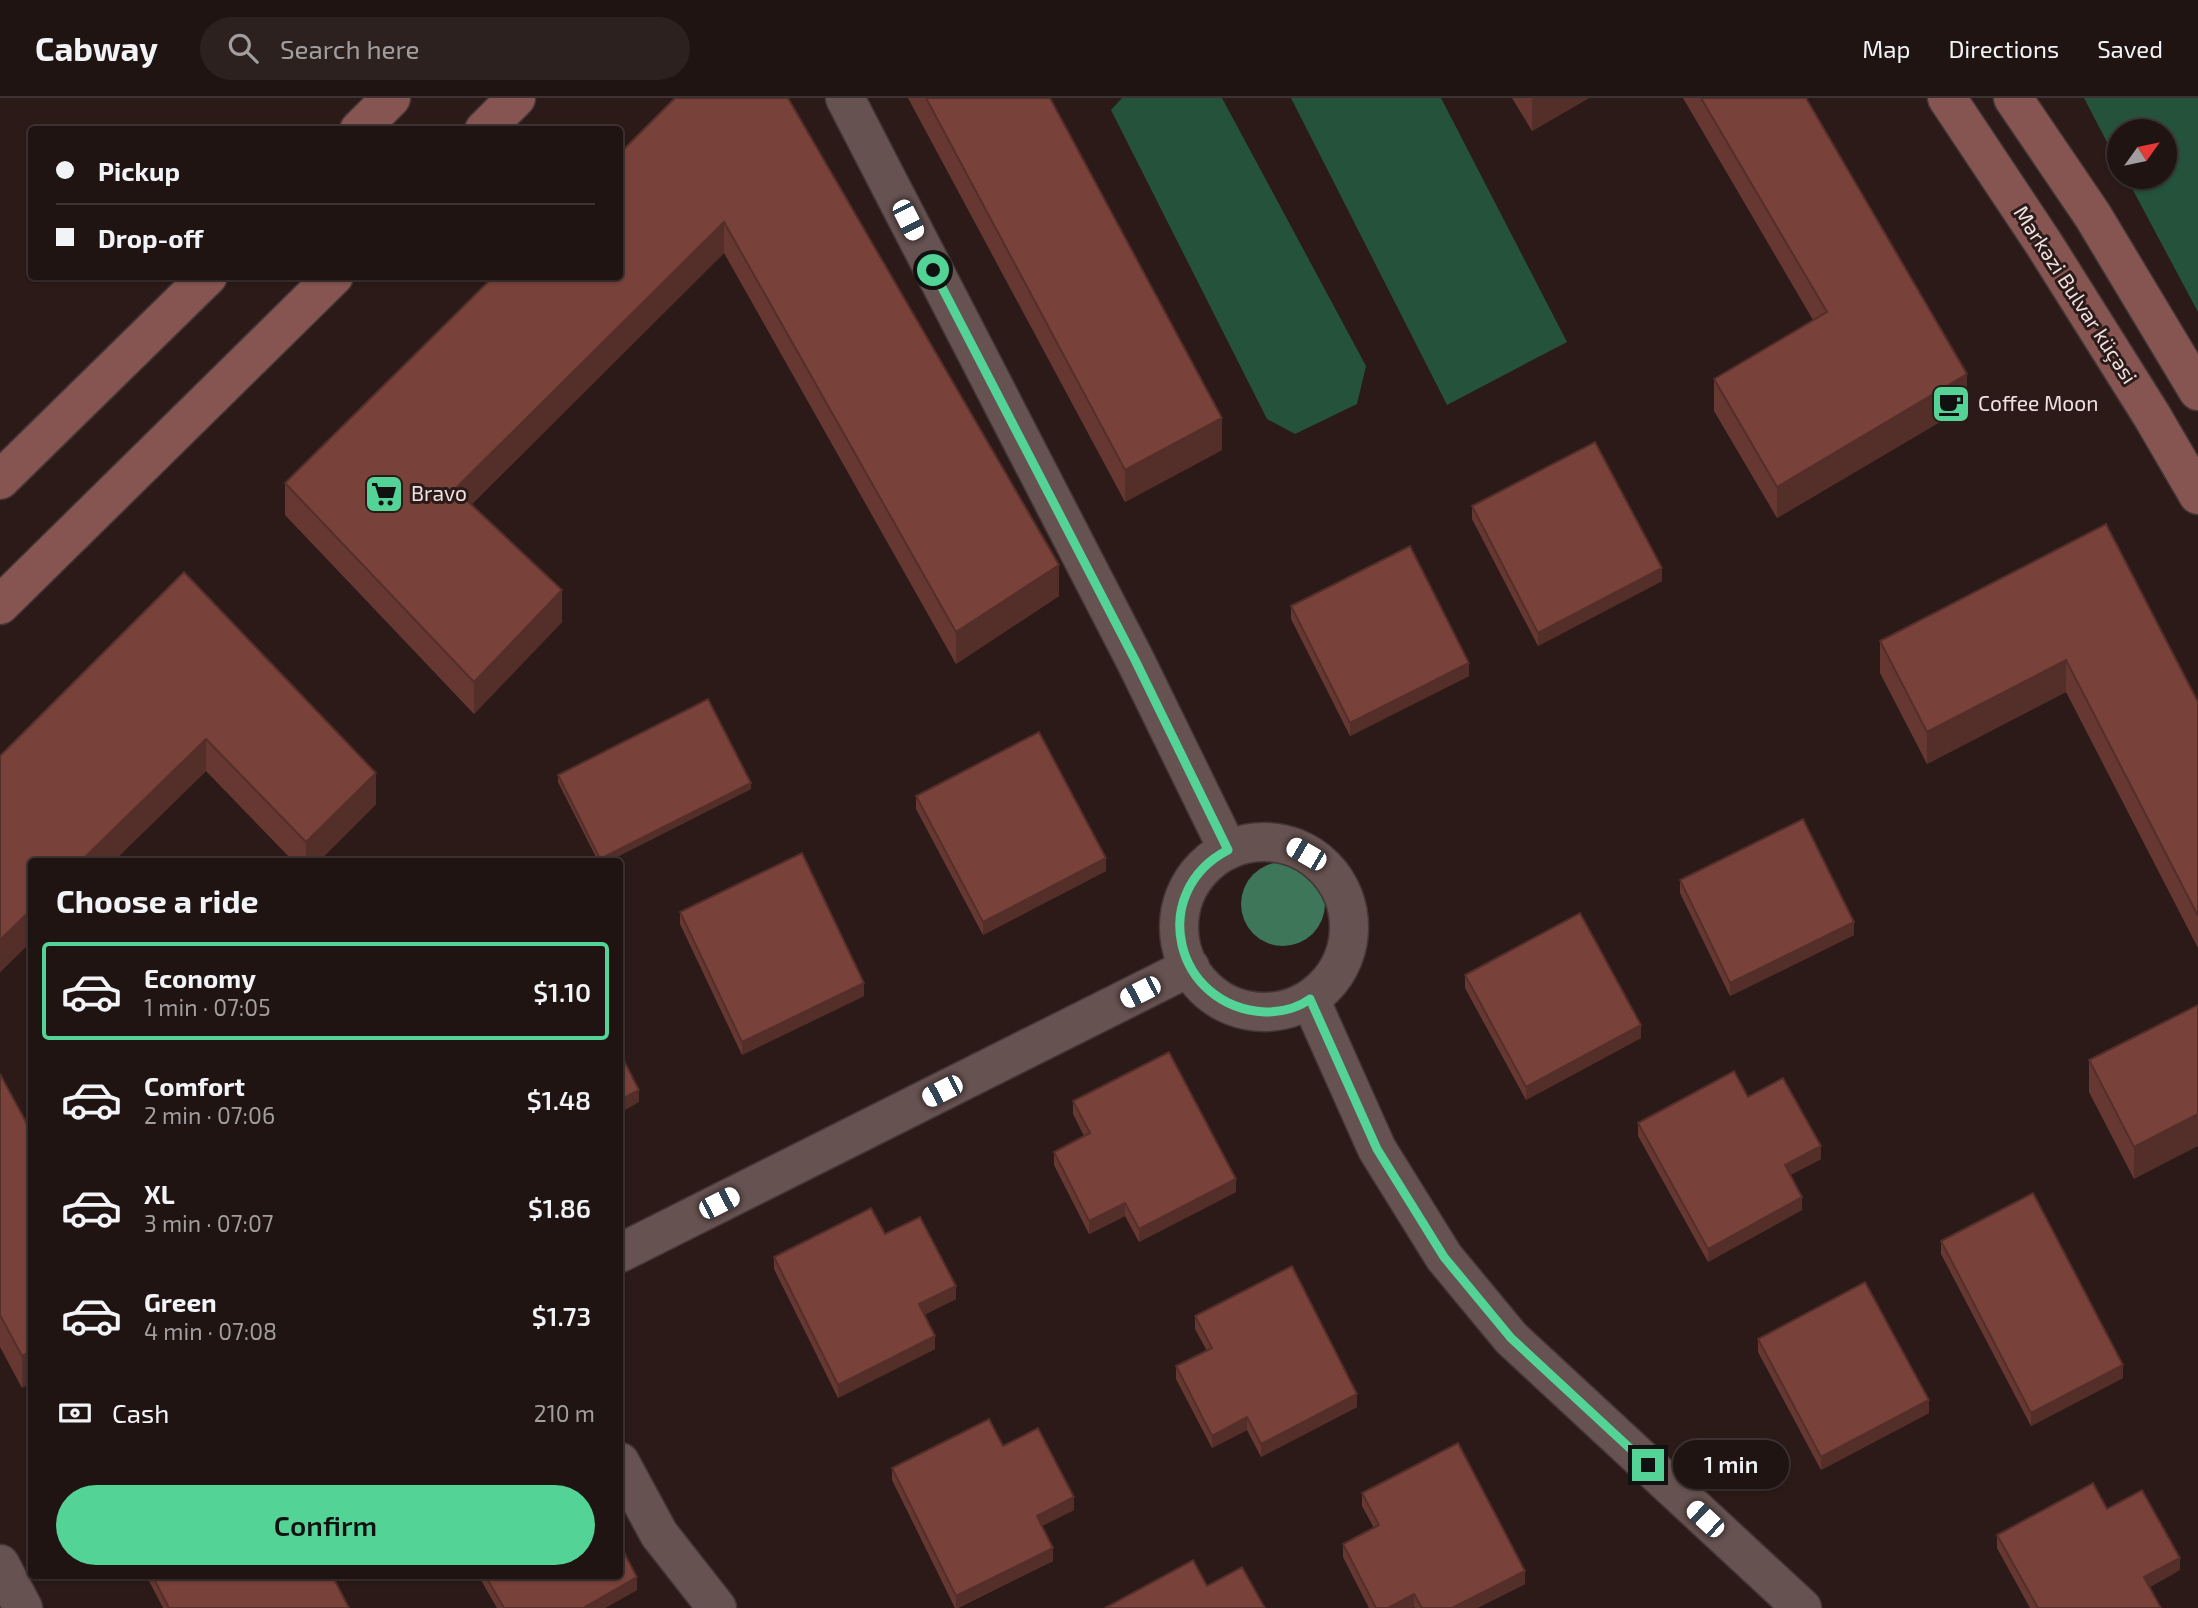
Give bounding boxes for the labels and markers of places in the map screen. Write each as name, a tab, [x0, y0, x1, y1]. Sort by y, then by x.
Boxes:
cafe icon: Coffee Moon	[1930, 383, 1972, 425]
place label: Coffee Moon	[1978, 390, 2098, 415]
supermarket icon: Bravo	[363, 473, 405, 515]
place label: Bravo	[411, 480, 467, 505]

